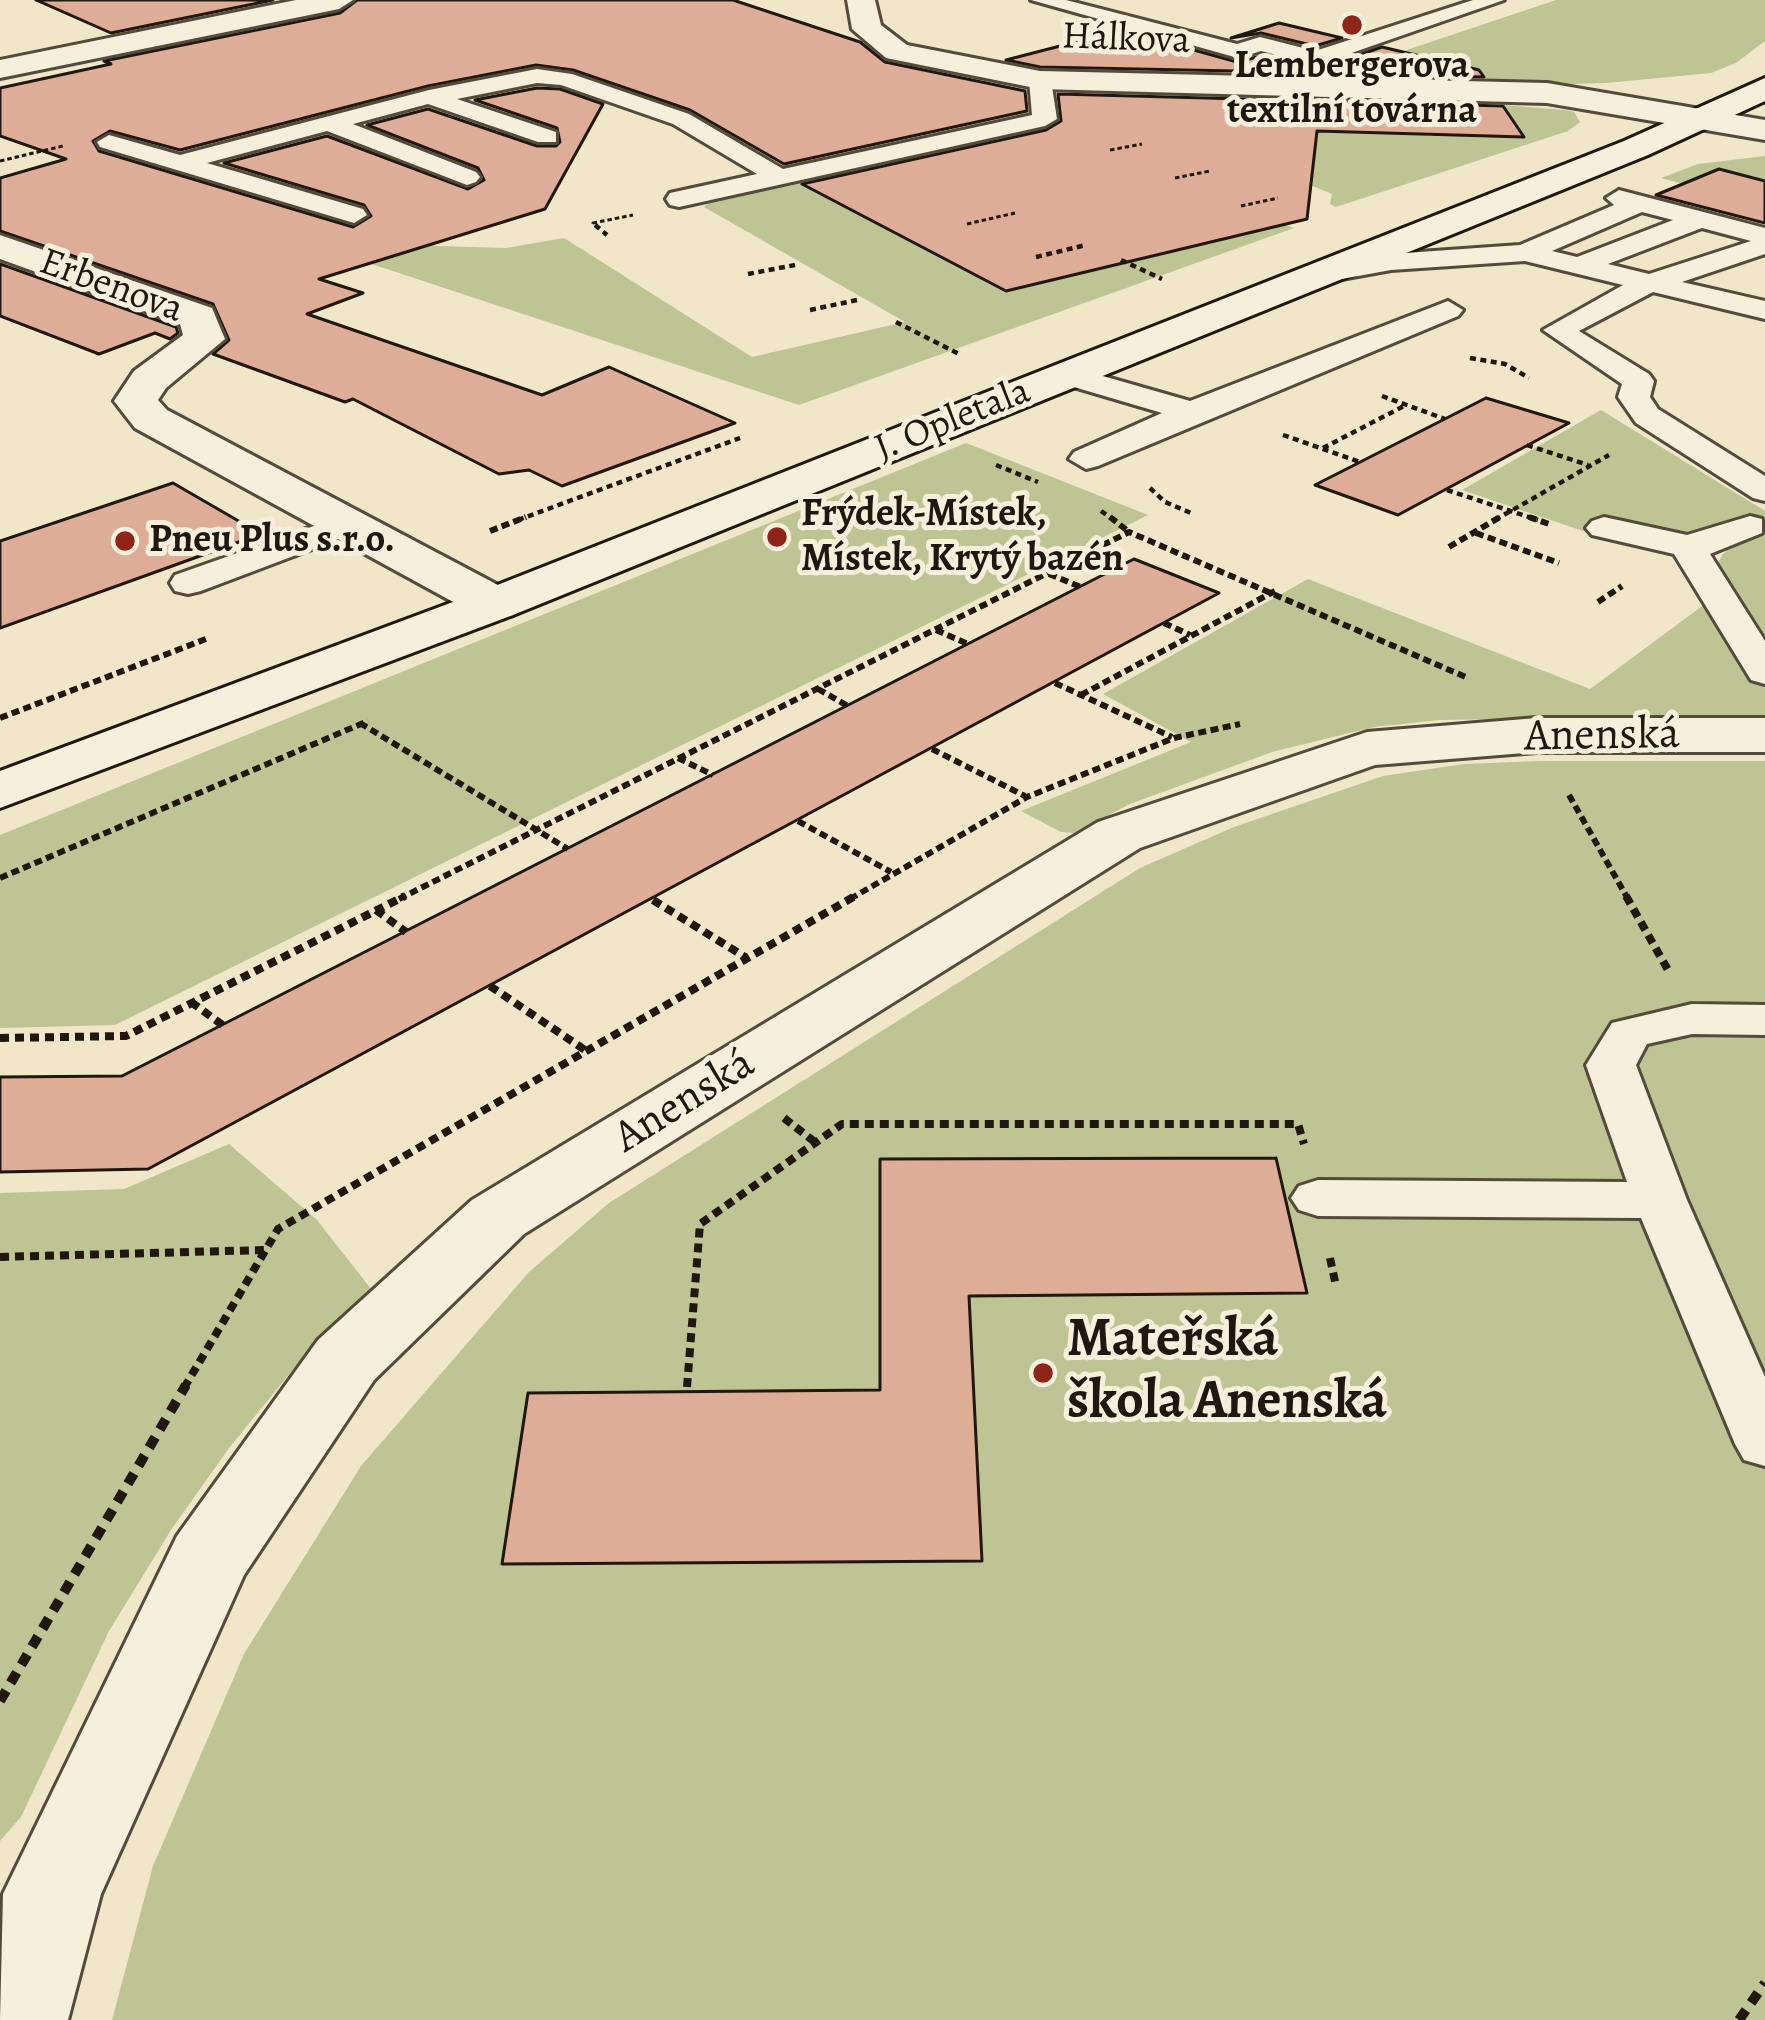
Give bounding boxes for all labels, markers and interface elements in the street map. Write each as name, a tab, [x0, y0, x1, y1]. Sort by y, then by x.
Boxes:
marker: Lembergerova textilní továrna	[1339, 12, 1365, 38]
street label: Hálkova	[1061, 14, 1191, 66]
place label: Lembergerova textilní továrna	[1227, 44, 1477, 135]
street label: Erbenova	[33, 240, 189, 334]
street label: J. Opletala	[869, 369, 1037, 473]
place label: Frýdek-Místek, Místek, Krytý bazén	[801, 492, 1124, 583]
place label: Pneu Plus s.r.o.	[149, 518, 395, 564]
marker: Frýdek-Místek, Místek, Krytý bazén	[764, 524, 790, 550]
marker: Pneu Plus s.r.o.	[112, 528, 138, 554]
street label: Anenská	[1524, 709, 1680, 765]
street label: Anenská	[605, 1038, 765, 1166]
place label: Mateřská škola Anenská	[1067, 1310, 1387, 1436]
marker: Mateřská škola Anenská	[1030, 1360, 1056, 1386]

